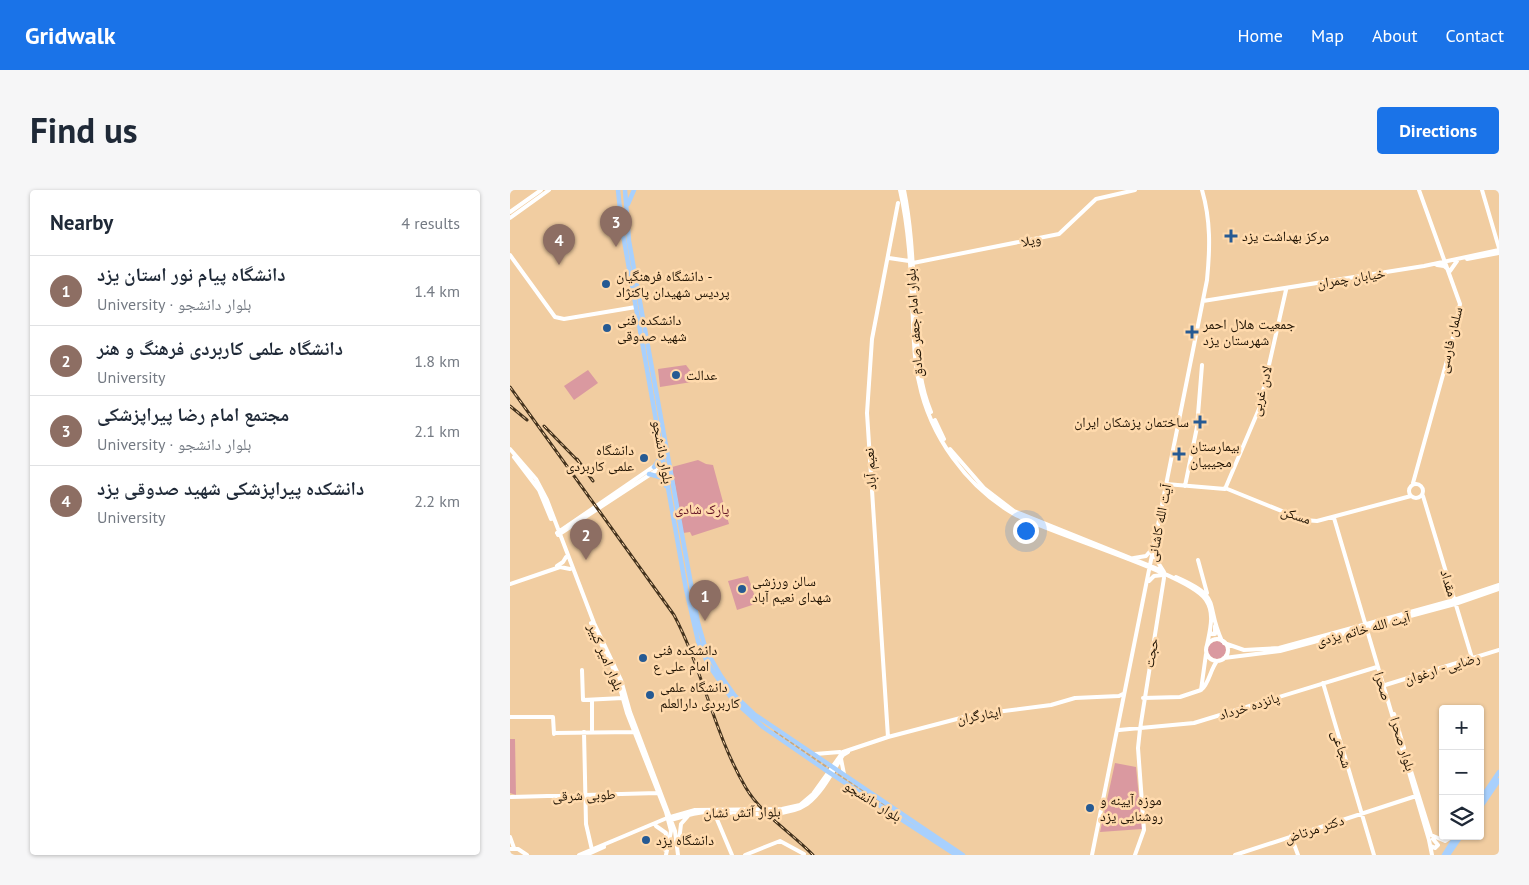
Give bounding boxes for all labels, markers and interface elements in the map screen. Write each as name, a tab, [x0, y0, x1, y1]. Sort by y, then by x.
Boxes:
text: Gridwalk	[25, 20, 115, 51]
text: Home	[1237, 24, 1283, 47]
text: Map	[1311, 24, 1344, 47]
text: About	[1372, 24, 1418, 47]
text: Contact	[1446, 24, 1504, 47]
text: Find us	[30, 107, 138, 153]
button: Directions	[1377, 107, 1499, 154]
pin: 3	[600, 206, 632, 247]
text: Nearby	[50, 209, 113, 236]
text: 4 results	[401, 213, 460, 233]
pin: 4	[543, 224, 575, 265]
place label: مرکز بهداشت یزد	[1242, 227, 1329, 245]
street label: ویلا	[1019, 229, 1043, 251]
marker: مرکز بهداشت یزد	[1224, 229, 1238, 243]
text: دانشگاه پیام نور استان یزد	[97, 262, 286, 286]
street label: خیابان چمران	[1316, 264, 1386, 292]
place label: دانشگاه فرهنگیان - پردیس شهیدان پاکنژاد	[616, 267, 730, 301]
street label: بلوار امام جعفر صادق	[901, 268, 928, 378]
marker: دانشگاه فرهنگیان - پردیس شهیدان پاکنژاد	[600, 278, 612, 290]
text: 1	[61, 281, 71, 301]
text: 1.4 km	[414, 281, 460, 301]
text: University · بلوار دانشجو	[97, 294, 251, 314]
street label: سلمان فارسی	[1434, 305, 1466, 375]
place label: دانشکده فنی شهید صدوقی	[617, 311, 687, 345]
place label: جمعیت هلال احمر شهرستان یزد	[1202, 315, 1295, 349]
marker: دانشکده فنی شهید صدوقی	[601, 322, 613, 334]
marker: جمعیت هلال احمر شهرستان یزد	[1185, 325, 1199, 339]
text: دانشگاه علمی کاربردی فرهنگ و هنر	[97, 336, 343, 360]
text: 2	[61, 351, 71, 371]
text: 1.8 km	[414, 351, 460, 371]
street label: لادن غربی	[1246, 364, 1276, 418]
place label: عدالت	[686, 366, 717, 384]
text: University	[97, 367, 165, 387]
marker: عدالت	[670, 369, 682, 381]
text: مجتمع امام رضا پیراپزشکی	[97, 402, 289, 426]
place label: ساختمان پزشکان ایران	[1074, 413, 1189, 431]
marker: ساختمان پزشکان ایران	[1193, 415, 1207, 429]
street label: بلوار دانشجو	[649, 419, 677, 485]
text: 3	[61, 421, 71, 441]
text: 2.1 km	[414, 421, 460, 441]
text: University · بلوار دانشجو	[97, 434, 251, 454]
place label: بیمارستان مجیبیان	[1190, 437, 1240, 471]
place label: دانشگاه علمی کاربردی	[566, 441, 634, 475]
street label: نعیم آباد	[860, 447, 881, 491]
marker: بیمارستان مجیبیان	[1172, 447, 1186, 461]
marker: دانشگاه علمی کاربردی	[638, 452, 650, 464]
text: دانشکده پیراپزشکی شهید صدوقی یزد	[97, 476, 364, 500]
street label: آیت الله کاشانی	[1143, 482, 1175, 563]
text: 4	[61, 491, 71, 511]
text: 2.2 km	[414, 491, 460, 511]
park label: پارک شادی	[675, 500, 730, 518]
street label: مسکن	[1279, 502, 1313, 528]
text: University	[97, 507, 165, 527]
your location	[1013, 518, 1039, 544]
pin: 2	[570, 519, 602, 560]
street label: مقداد	[1436, 567, 1462, 599]
place label: سالن ورزشی شهدای نعیم آباد	[752, 572, 831, 607]
pin: 1	[689, 580, 721, 621]
marker: سالن ورزشی شهدای نعیم آباد	[736, 583, 748, 595]
street label: آیت الله خاتم یزدی	[1314, 608, 1413, 651]
street label: بلوار امیر کبیر	[583, 620, 628, 693]
street label: حجت	[1140, 637, 1162, 669]
place label: دانشکده فنی امام علی ع	[653, 641, 718, 676]
street label: رضایی - ارغوان	[1402, 648, 1482, 688]
marker: دانشکده فنی امام علی ع	[637, 652, 649, 664]
street label: صحرا	[1370, 669, 1396, 703]
place label: دانشگاه علمی کاربردی دارالعلم	[660, 678, 740, 713]
street label: پانزده خرداد	[1216, 688, 1282, 724]
marker: دانشگاه علمی کاربردی دارالعلم	[644, 689, 656, 701]
street label: ایثارگران	[955, 702, 1003, 728]
map controls	[1439, 705, 1484, 840]
button: +	[1439, 705, 1484, 750]
street label: بلوار صحرا	[1386, 715, 1420, 773]
street label: شجاعی	[1328, 728, 1356, 770]
button: −	[1439, 750, 1484, 795]
street label: بلوار دانشجو	[841, 776, 905, 826]
street label: طوبی شرقی	[552, 785, 616, 805]
place label: موزه آیینه و روشنایی یزد	[1100, 791, 1163, 825]
button: layers	[1439, 795, 1484, 840]
street label: بلوار آتش نشان	[703, 802, 781, 822]
marker: موزه آیینه و روشنایی یزد	[1084, 802, 1096, 814]
street label: دکتر مرتاض	[1282, 811, 1346, 847]
place label: دانشگاه یزد	[656, 831, 714, 849]
marker: دانشگاه یزد	[640, 834, 652, 846]

